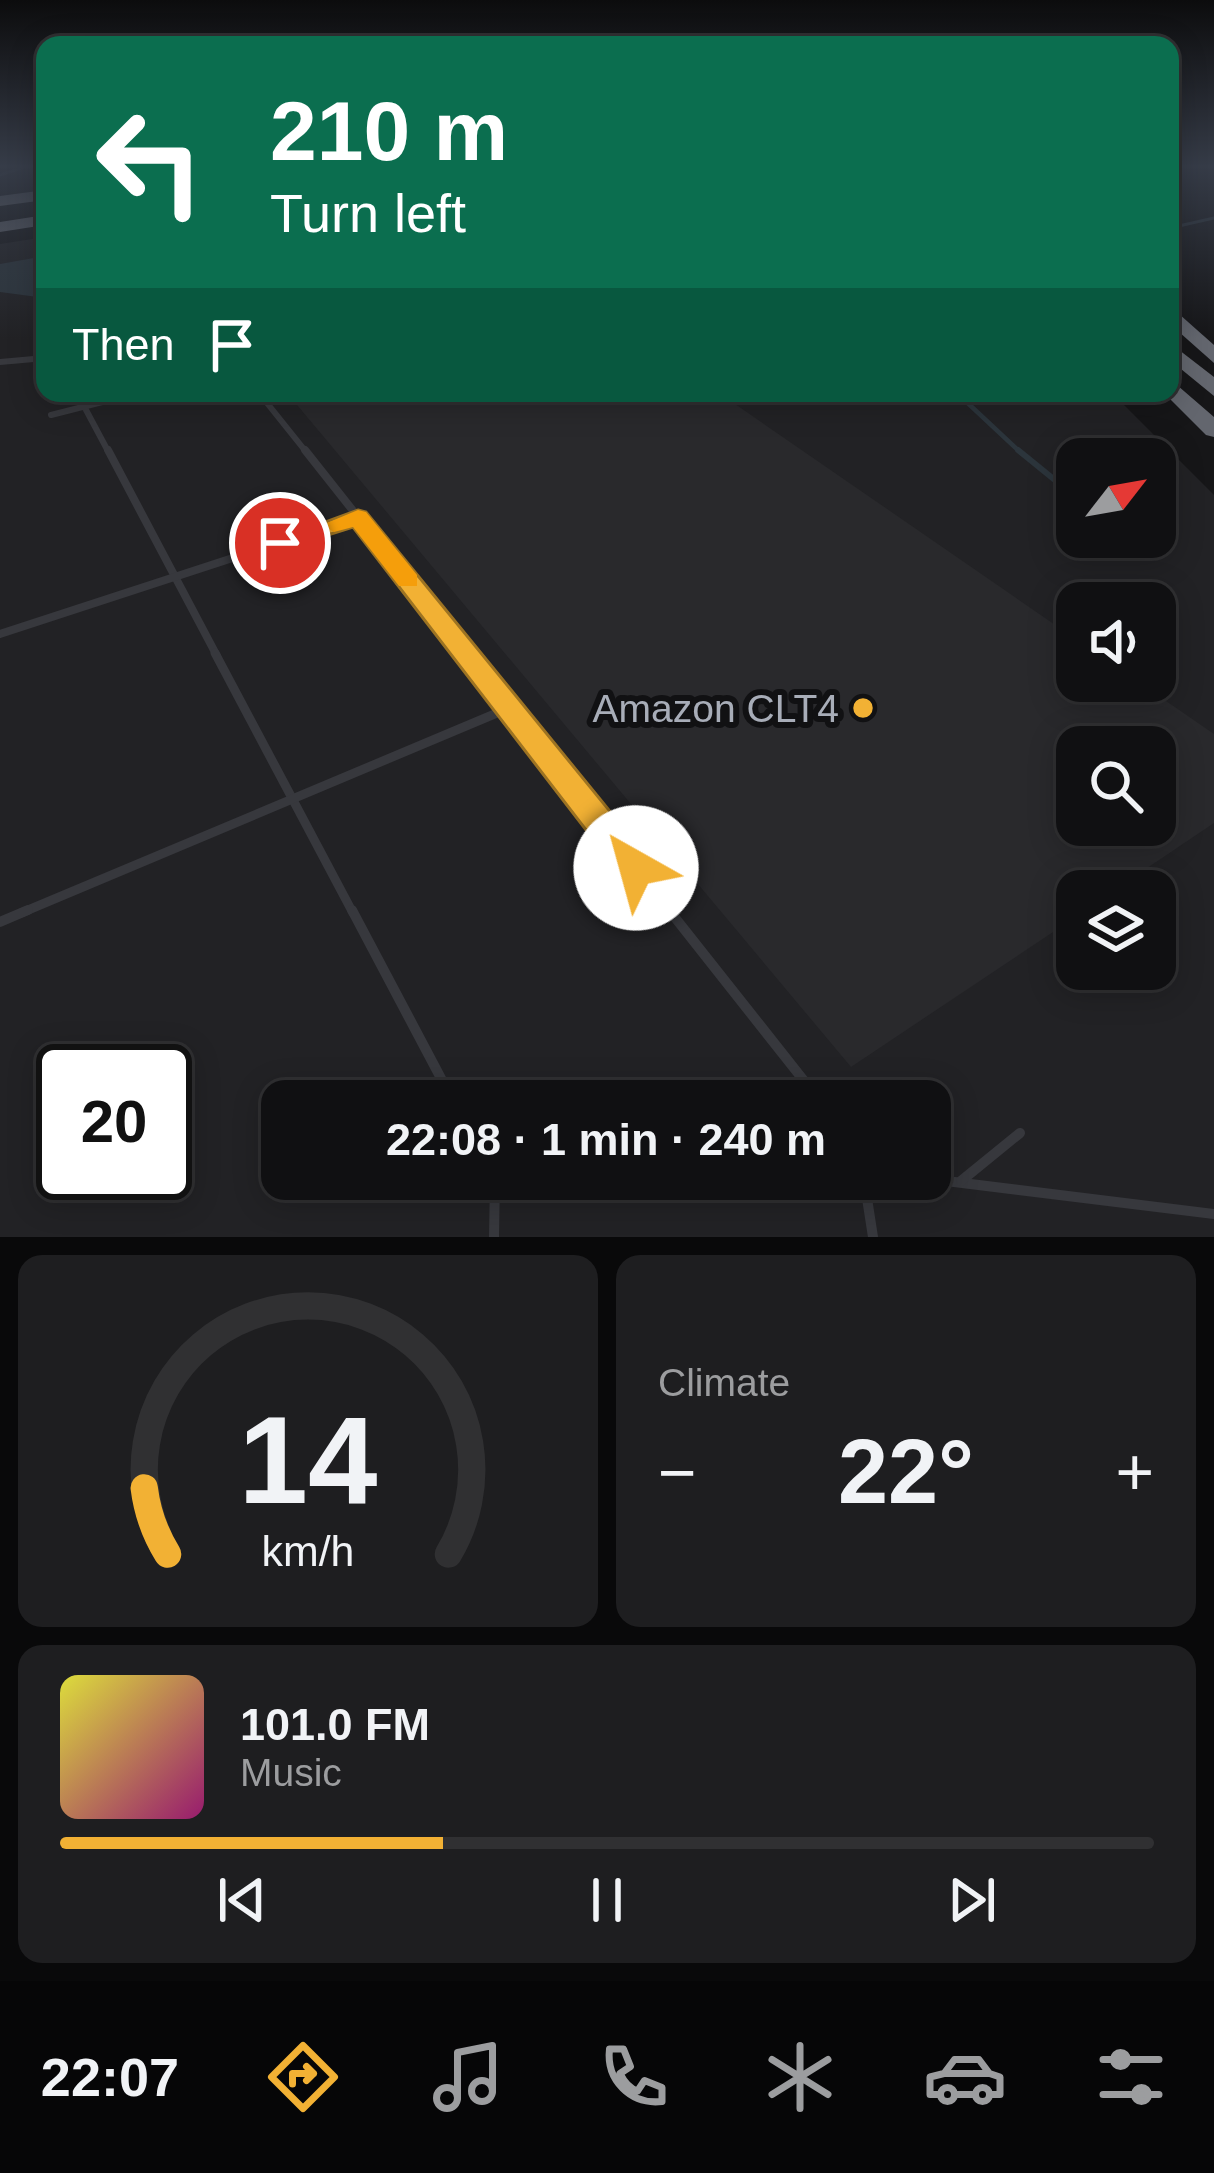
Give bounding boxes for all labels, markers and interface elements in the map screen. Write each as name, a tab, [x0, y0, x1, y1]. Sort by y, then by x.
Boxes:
icon: left	[72, 84, 228, 240]
text: 210 m	[270, 84, 508, 178]
text: Turn left	[270, 183, 466, 243]
icon: arrive	[199, 312, 265, 378]
text: Then	[72, 319, 175, 370]
north arrow	[1056, 438, 1176, 558]
map controls	[1056, 438, 1176, 990]
pin	[229, 492, 331, 594]
icon: arrive	[247, 510, 313, 576]
button: sound	[1056, 582, 1176, 702]
place label: Amazon CLT4	[593, 687, 839, 730]
marker: Amazon CLT4	[850, 695, 876, 721]
button: search	[1056, 726, 1176, 846]
position arrow	[573, 805, 699, 931]
button: layers	[1056, 870, 1176, 990]
speed limit sign: 20	[36, 1044, 192, 1200]
text: 22:08 · 1 min · 240 m	[386, 1114, 826, 1165]
text: Climate	[658, 1361, 790, 1404]
text: 14	[239, 1390, 377, 1529]
text: 22°	[838, 1422, 974, 1522]
text: −	[658, 1435, 697, 1509]
text: +	[1115, 1435, 1154, 1509]
text: km/h	[262, 1527, 354, 1575]
text: 101.0 FM	[240, 1699, 430, 1750]
text: Music	[240, 1751, 342, 1794]
icon: previous	[209, 1867, 275, 1933]
icon: pause	[574, 1867, 640, 1933]
icon: next	[939, 1867, 1005, 1933]
icon: directions	[261, 2035, 345, 2119]
icon: music	[426, 2035, 510, 2119]
icon: phone	[592, 2035, 676, 2119]
icon: climate	[758, 2035, 842, 2119]
icon: car	[923, 2035, 1007, 2119]
icon: filters	[1089, 2035, 1173, 2119]
text: 22:07	[41, 2047, 179, 2107]

